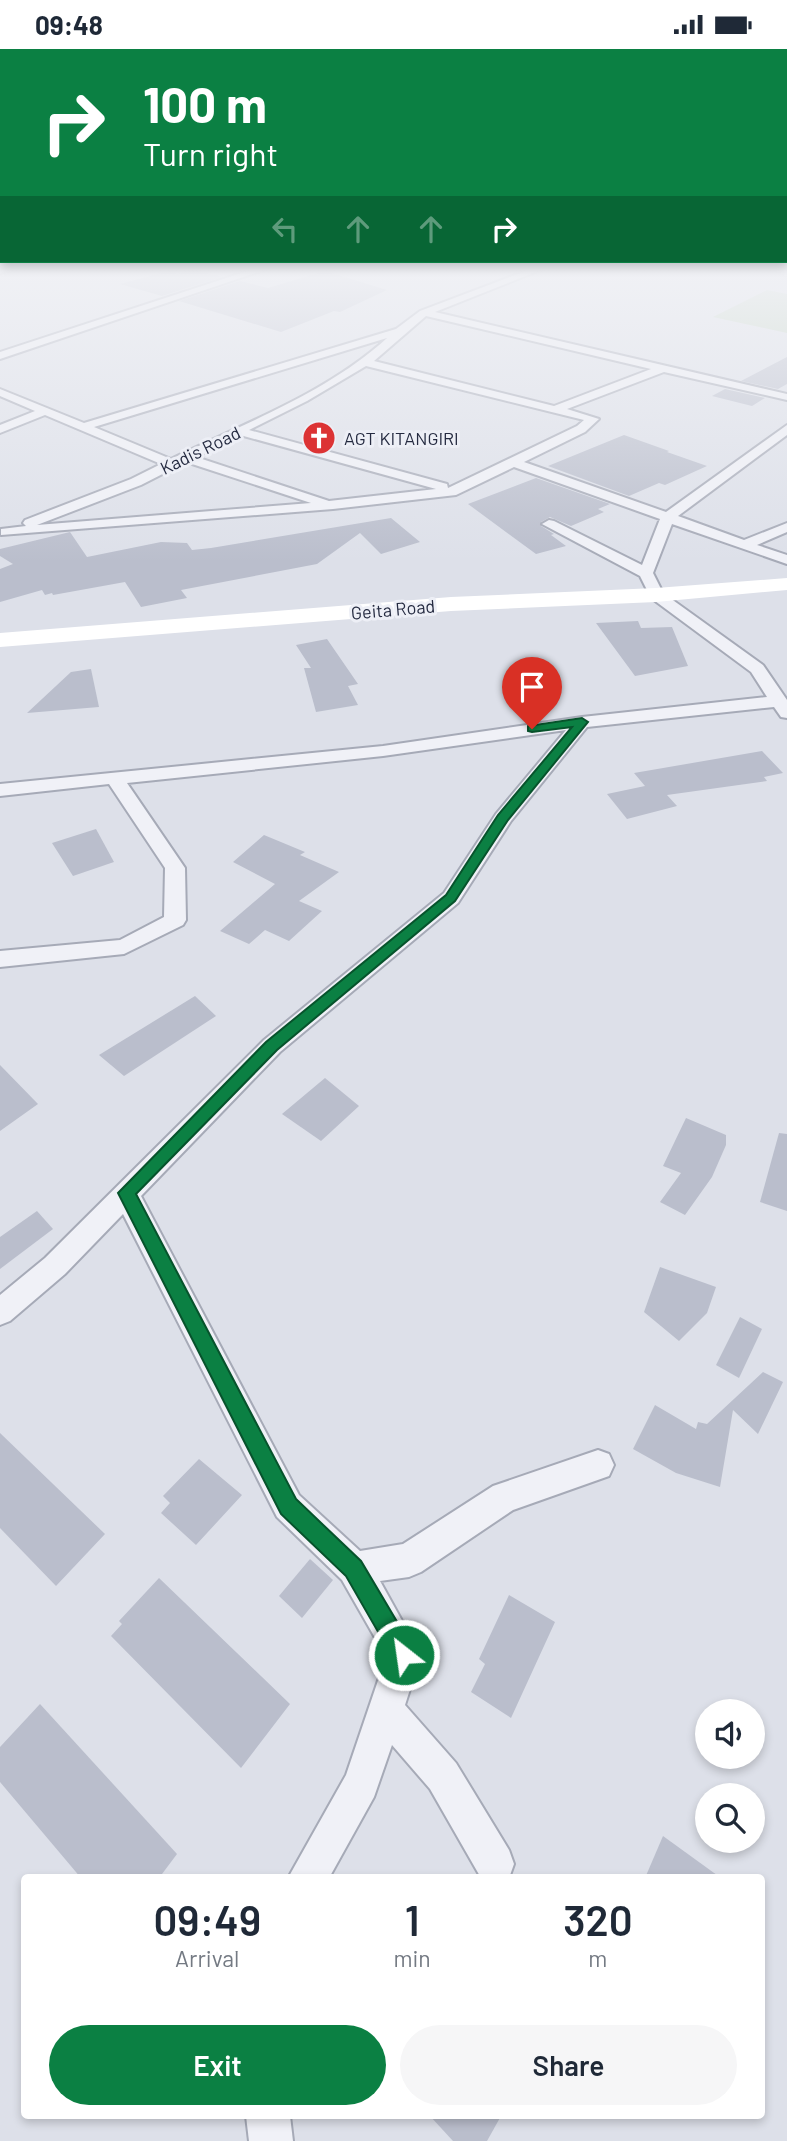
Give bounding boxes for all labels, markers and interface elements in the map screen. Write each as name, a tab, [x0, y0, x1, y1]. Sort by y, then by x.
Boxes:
text: 09:48	[35, 9, 103, 40]
text: 100 m	[143, 74, 267, 133]
icon: right	[28, 77, 119, 168]
text: Turn right	[143, 134, 278, 172]
icon: left	[266, 210, 304, 248]
icon: ahead	[339, 210, 377, 248]
icon: ahead	[412, 210, 450, 248]
icon: right	[485, 210, 523, 248]
church icon: AGT KITANGIRI	[300, 419, 338, 457]
street label: Kadis Road	[156, 421, 244, 479]
place label: AGT KITANGIRI	[344, 427, 459, 449]
street label: Geita Road	[350, 594, 436, 624]
pin	[502, 657, 562, 729]
icon: arrive	[513, 668, 551, 706]
position arrow	[367, 1618, 441, 1692]
map controls	[695, 1699, 765, 1853]
button: sound	[695, 1699, 765, 1769]
button: search	[695, 1783, 765, 1853]
text: 09:49	[153, 1894, 261, 1944]
text: 1	[405, 1894, 420, 1944]
text: 320	[563, 1894, 633, 1944]
text: Arrival	[175, 1944, 239, 1972]
text: min	[393, 1944, 431, 1972]
text: m	[588, 1944, 607, 1972]
button: Exit	[49, 2025, 386, 2105]
button: Share	[400, 2025, 737, 2105]

